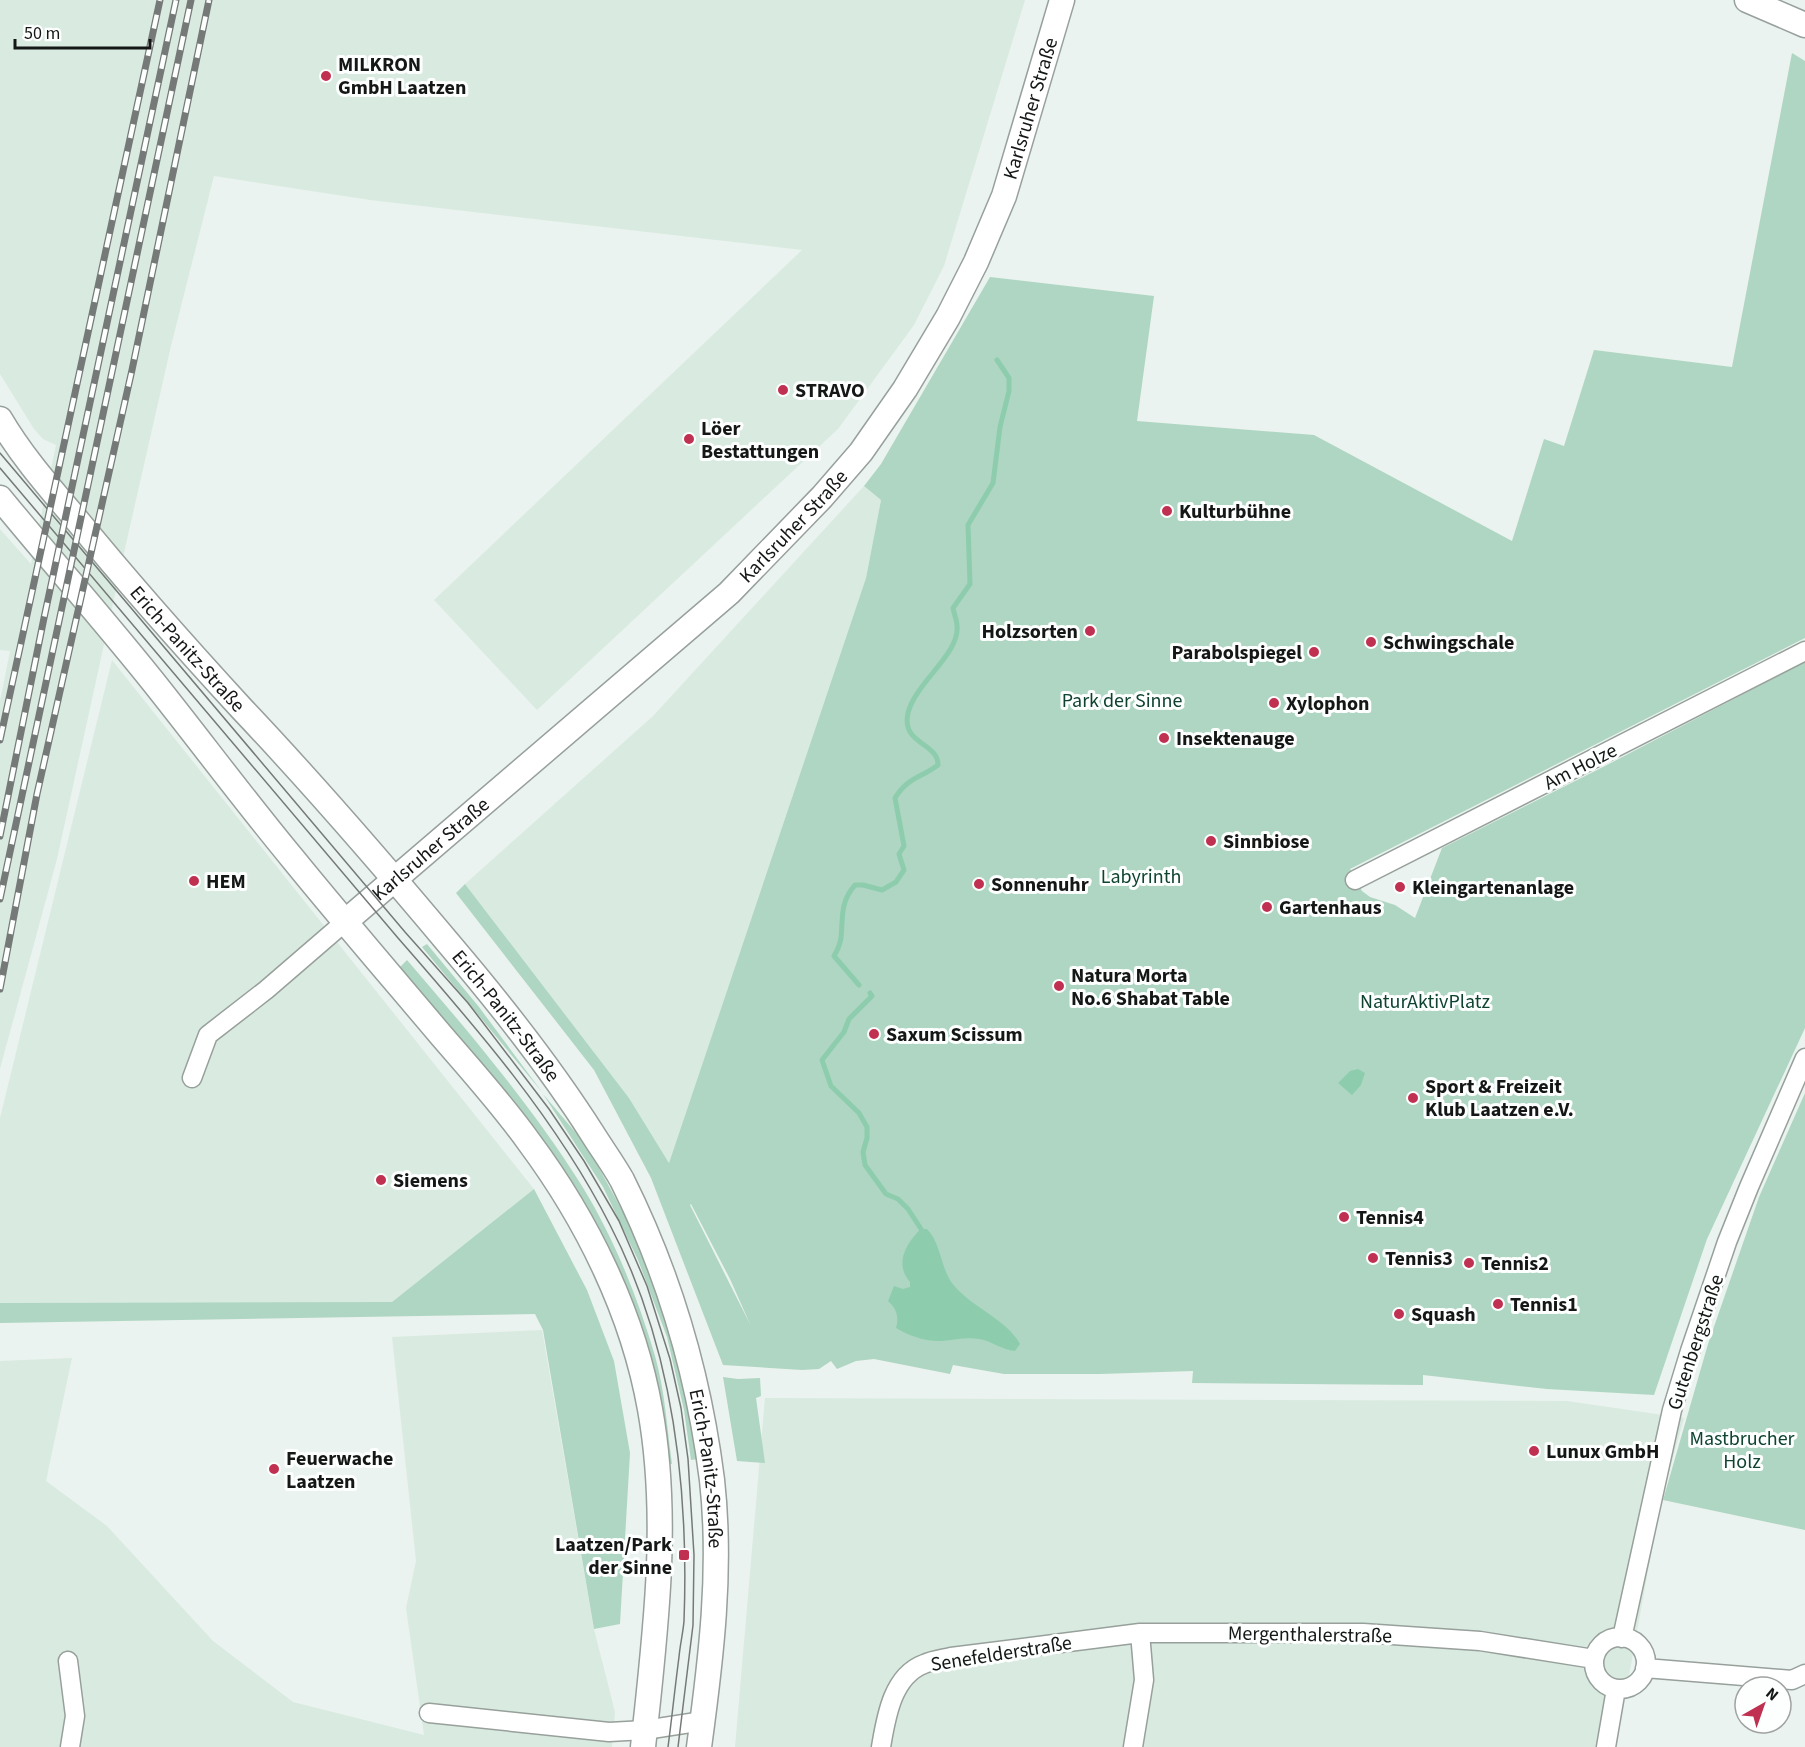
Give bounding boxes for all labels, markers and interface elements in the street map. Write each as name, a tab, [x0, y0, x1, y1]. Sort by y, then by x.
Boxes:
scale bar	[15, 12, 150, 50]
text: 50 m	[24, 21, 60, 46]
street label: Karlsruher Straße	[997, 34, 1065, 183]
place label: MILKRON GmbH Laatzen	[338, 51, 466, 102]
marker: MILKRON GmbH Laatzen	[319, 69, 333, 83]
place label: STRAVO	[795, 377, 865, 405]
marker: STRAVO	[776, 383, 790, 397]
place label: Löer Bestattungen	[701, 415, 819, 466]
marker: Löer Bestattungen	[682, 432, 696, 446]
street label: Karlsruher Straße	[733, 464, 855, 590]
place label: Kulturbühne	[1179, 498, 1291, 526]
marker: Kulturbühne	[1160, 504, 1174, 518]
street label: Erich-Panitz-Straße	[123, 580, 251, 719]
place label: Holzsorten	[981, 618, 1078, 646]
marker: Holzsorten	[1083, 624, 1097, 638]
place label: Schwingschale	[1383, 629, 1514, 657]
marker: Schwingschale	[1364, 635, 1378, 649]
place label: Parabolspiegel	[1172, 639, 1302, 667]
marker: Parabolspiegel	[1307, 645, 1321, 659]
park label: Park der Sinne	[1062, 687, 1182, 715]
place label: Xylophon	[1286, 690, 1369, 718]
marker: Xylophon	[1267, 696, 1281, 710]
place label: Insektenauge	[1176, 725, 1295, 753]
marker: Insektenauge	[1157, 731, 1171, 745]
street label: Am Holze	[1539, 737, 1622, 797]
street label: Karlsruher Straße	[366, 791, 496, 908]
place label: Sinnbiose	[1223, 828, 1310, 856]
marker: Sinnbiose	[1204, 834, 1218, 848]
park label: Labyrinth	[1101, 863, 1181, 891]
place label: HEM	[206, 868, 246, 896]
place label: Sonnenuhr	[991, 871, 1089, 899]
marker: HEM	[187, 874, 201, 888]
place label: Kleingartenanlage	[1412, 874, 1574, 902]
marker: Sonnenuhr	[972, 877, 986, 891]
marker: Kleingartenanlage	[1393, 880, 1407, 894]
place label: Gartenhaus	[1279, 894, 1382, 922]
marker: Gartenhaus	[1260, 900, 1274, 914]
street label: Erich-Panitz-Straße	[445, 944, 566, 1088]
place label: Natura Morta No.6 Shabat Table	[1071, 962, 1230, 1013]
marker: Natura Morta No.6 Shabat Table	[1052, 979, 1066, 993]
park label: NaturAktivPlatz	[1360, 988, 1490, 1016]
place label: Saxum Scissum	[886, 1021, 1023, 1049]
marker: Saxum Scissum	[867, 1027, 881, 1041]
place label: Sport & Freizeit Klub Laatzen e.V.	[1425, 1073, 1574, 1124]
marker: Sport & Freizeit Klub Laatzen e.V.	[1406, 1091, 1420, 1105]
place label: Siemens	[393, 1167, 468, 1195]
marker: Siemens	[374, 1173, 388, 1187]
place label: Tennis4	[1356, 1204, 1424, 1232]
marker: Tennis4	[1337, 1210, 1351, 1224]
place label: Tennis3	[1385, 1245, 1453, 1273]
place label: Tennis2	[1481, 1250, 1549, 1278]
marker: Tennis3	[1366, 1251, 1380, 1265]
marker: Tennis2	[1462, 1256, 1476, 1270]
street label: Gutenbergstraße	[1661, 1271, 1731, 1414]
place label: Tennis1	[1510, 1291, 1578, 1319]
marker: Tennis1	[1491, 1297, 1505, 1311]
place label: Squash	[1411, 1301, 1476, 1329]
marker: Squash	[1392, 1307, 1406, 1321]
street label: Erich-Panitz-Straße	[681, 1386, 729, 1549]
park label: Mastbrucher Holz	[1689, 1425, 1795, 1476]
place label: Lunux GmbH	[1546, 1438, 1659, 1466]
marker: Lunux GmbH	[1527, 1444, 1541, 1458]
place label: Feuerwache Laatzen	[286, 1445, 393, 1496]
marker: Feuerwache Laatzen	[267, 1462, 281, 1476]
place label: Laatzen/Park der Sinne	[555, 1531, 672, 1582]
marker: Laatzen/Park der Sinne	[677, 1548, 691, 1562]
street label: Mergenthalerstraße	[1228, 1620, 1392, 1650]
street label: Senefelderstraße	[928, 1629, 1074, 1679]
north arrow	[1733, 1675, 1793, 1735]
text: N	[1761, 1682, 1783, 1706]

